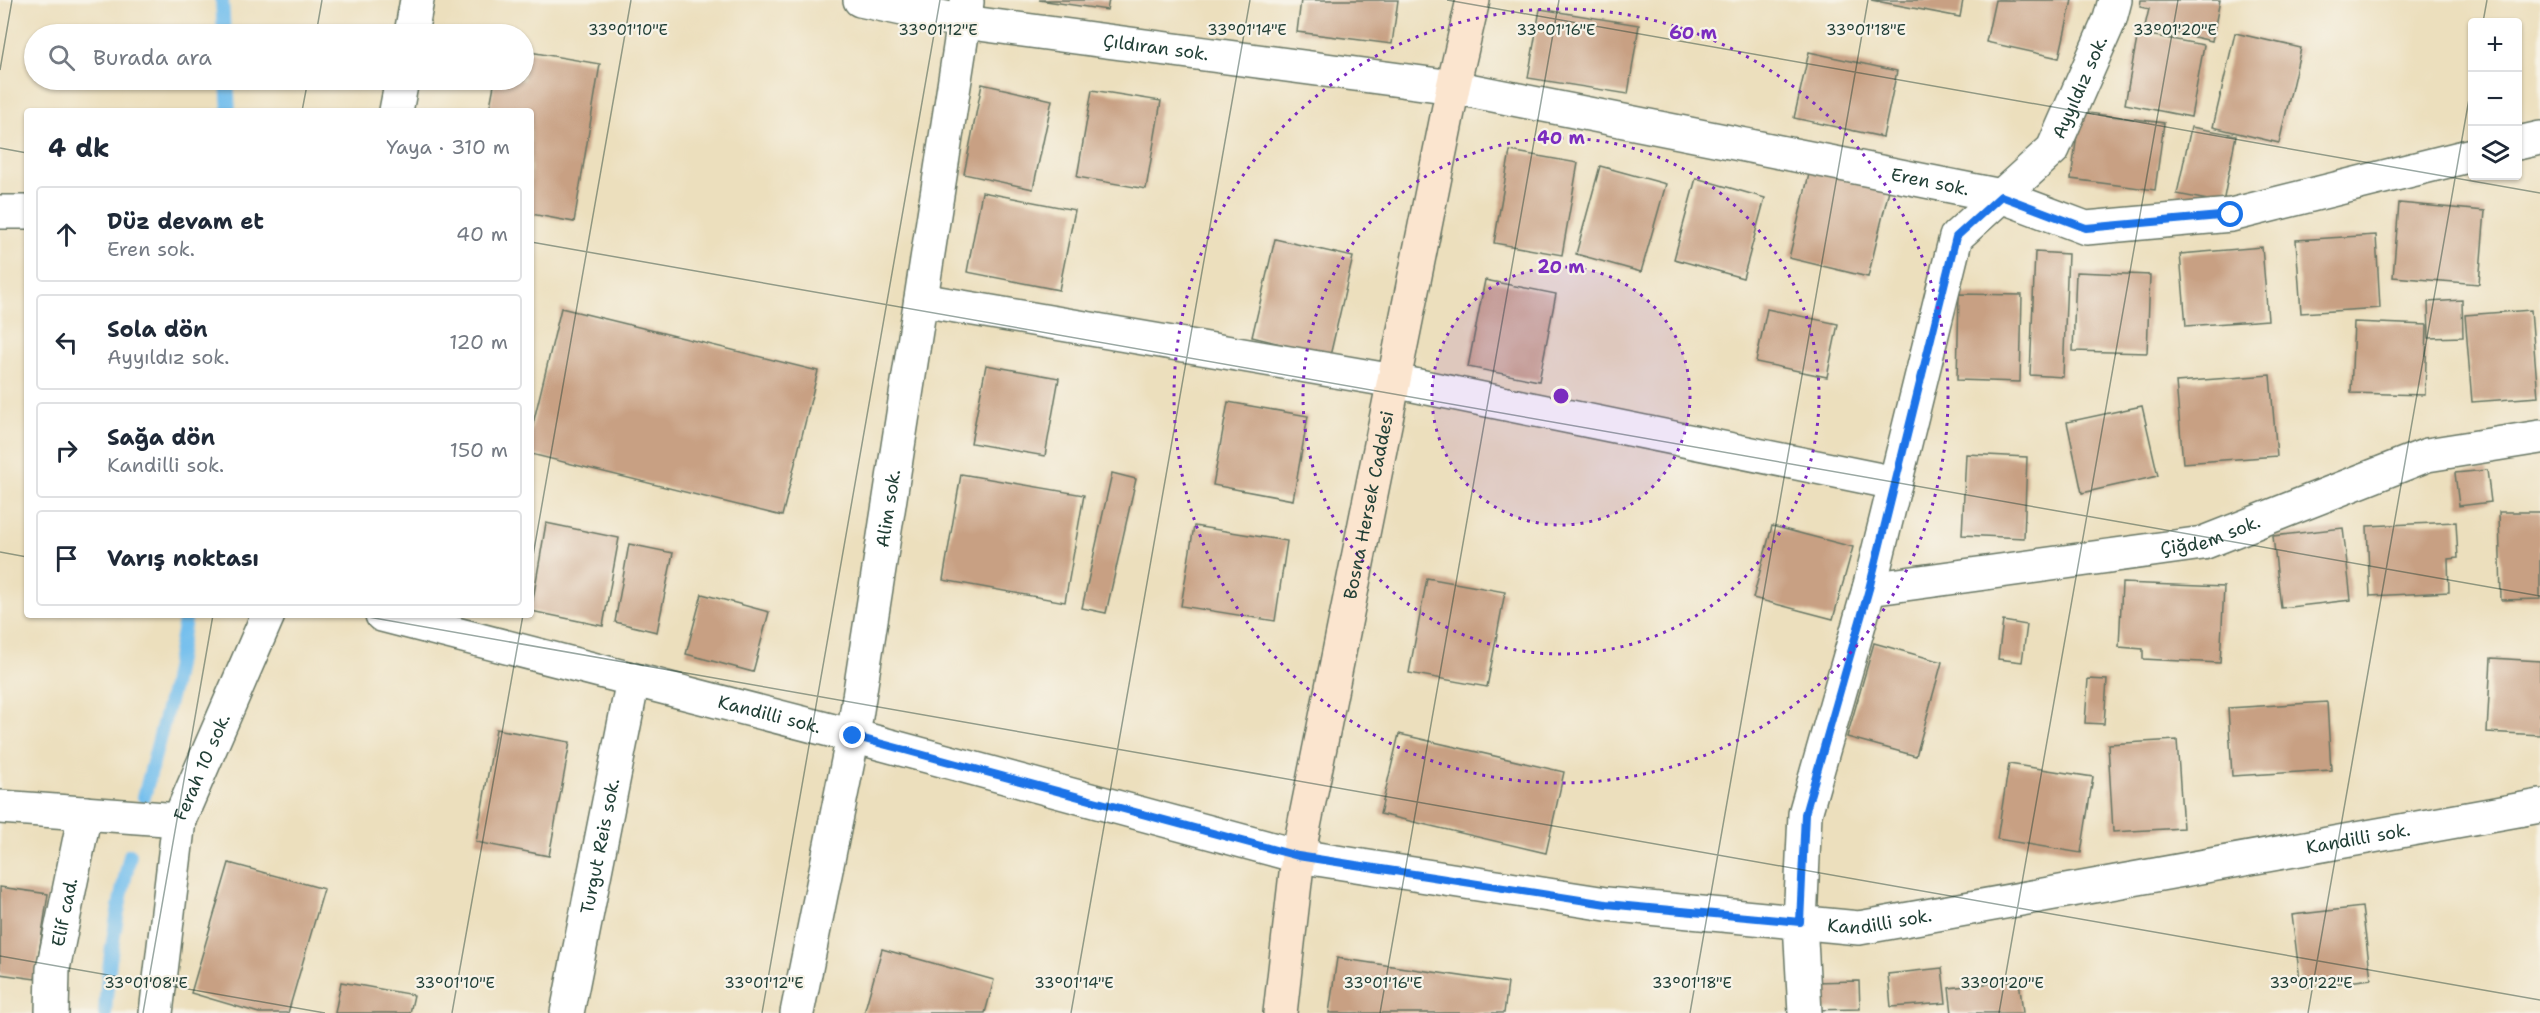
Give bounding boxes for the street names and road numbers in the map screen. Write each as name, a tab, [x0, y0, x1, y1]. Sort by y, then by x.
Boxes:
street label: Çıldıran sok.	[1102, 29, 1210, 66]
street label: Ayyıldız sok.	[2047, 32, 2113, 143]
street label: Eren sok.	[1889, 162, 1971, 201]
street label: Bosna Hersek Caddesi	[1338, 409, 1399, 602]
street label: Alim sok.	[870, 468, 906, 549]
street label: Çiğdem sok.	[2159, 510, 2264, 561]
street label: Kandilli sok.	[715, 690, 823, 739]
street label: Ferah 10 sok.	[168, 710, 236, 825]
street label: Turgut Reis sok.	[575, 776, 625, 916]
street label: Kandilli sok.	[2304, 817, 2412, 860]
street label: Elif cad.	[46, 876, 83, 949]
street label: Kandilli sok.	[1826, 903, 1934, 940]

